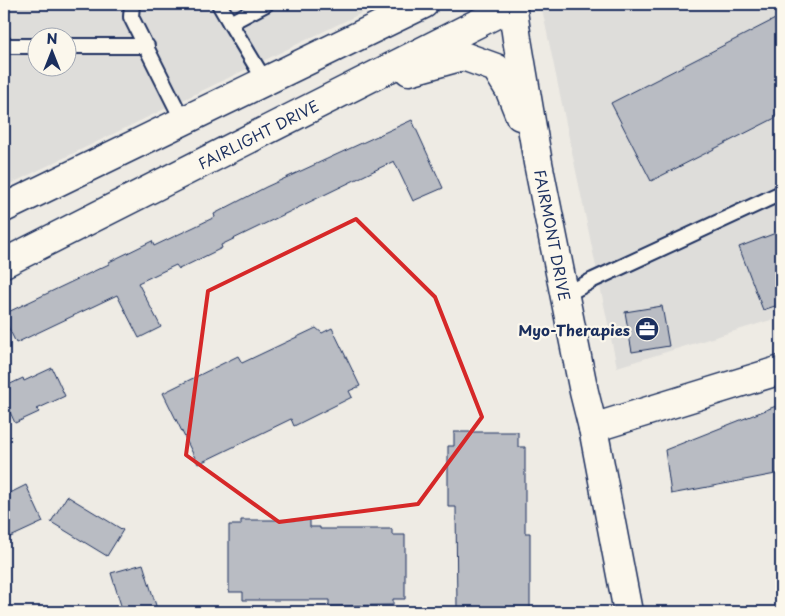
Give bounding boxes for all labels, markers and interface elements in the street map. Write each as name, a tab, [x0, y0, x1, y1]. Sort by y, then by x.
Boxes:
north arrow	[28, 28, 78, 78]
text: N	[46, 28, 58, 49]
street label: FAIRLIGHT DRIVE	[194, 94, 322, 174]
street label: FAIRMONT DRIVE	[529, 167, 577, 303]
office icon: Myo-Therapies	[634, 316, 660, 342]
place label: Myo-Therapies	[518, 318, 630, 341]

